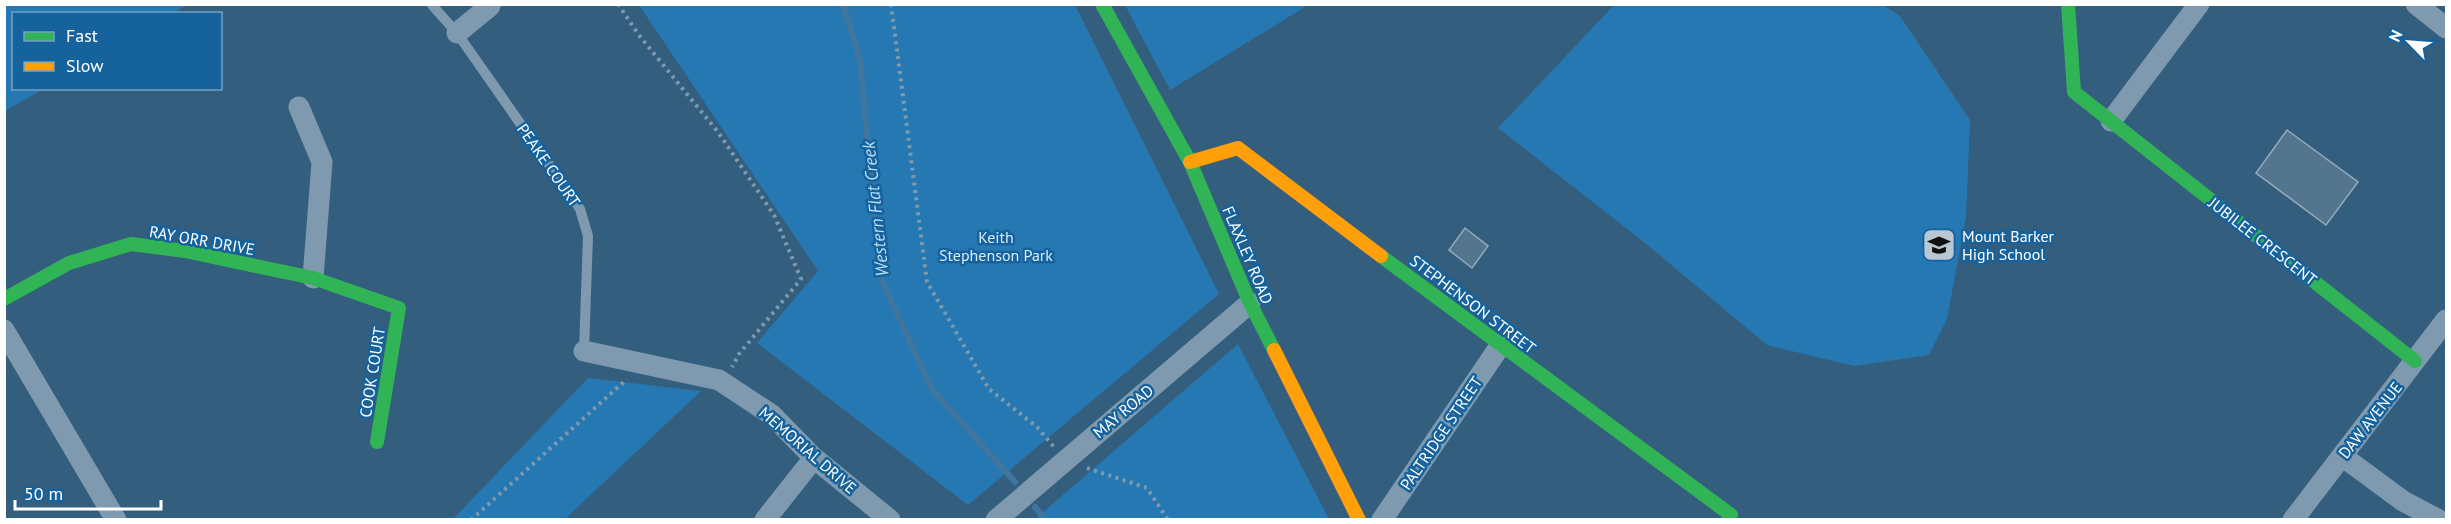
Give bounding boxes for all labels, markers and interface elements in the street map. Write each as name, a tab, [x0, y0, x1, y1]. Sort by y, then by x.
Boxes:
legend	[12, 12, 222, 90]
north arrow	[2379, 12, 2439, 72]
text: Fast	[66, 24, 98, 47]
text: N	[2384, 27, 2407, 45]
text: Slow	[66, 54, 104, 77]
street label: PEAKE COURT	[513, 120, 585, 211]
water label: Western Flat Creek	[856, 139, 894, 278]
street label: JUBILEE CRESCENT	[2204, 192, 2321, 290]
street label: FLAXLEY ROAD	[1218, 203, 1278, 307]
street label: RAY ORR DRIVE	[148, 221, 256, 259]
place label: Mount Barker High School	[1962, 226, 2055, 264]
park label: Keith Stephenson Park	[939, 227, 1053, 265]
school or university icon: Mount Barker High School	[1921, 227, 1957, 263]
street label: STEPHENSON STREET	[1406, 250, 1540, 358]
street label: COOK COURT	[355, 325, 389, 419]
street label: PALTRIDGE STREET	[1396, 372, 1486, 494]
street label: DAW AVENUE	[2334, 378, 2406, 462]
street label: MAY ROAD	[1089, 380, 1157, 442]
street label: MEMORIAL DRIVE	[755, 402, 861, 498]
scale bar	[15, 473, 160, 511]
text: 50 m	[24, 482, 63, 505]

